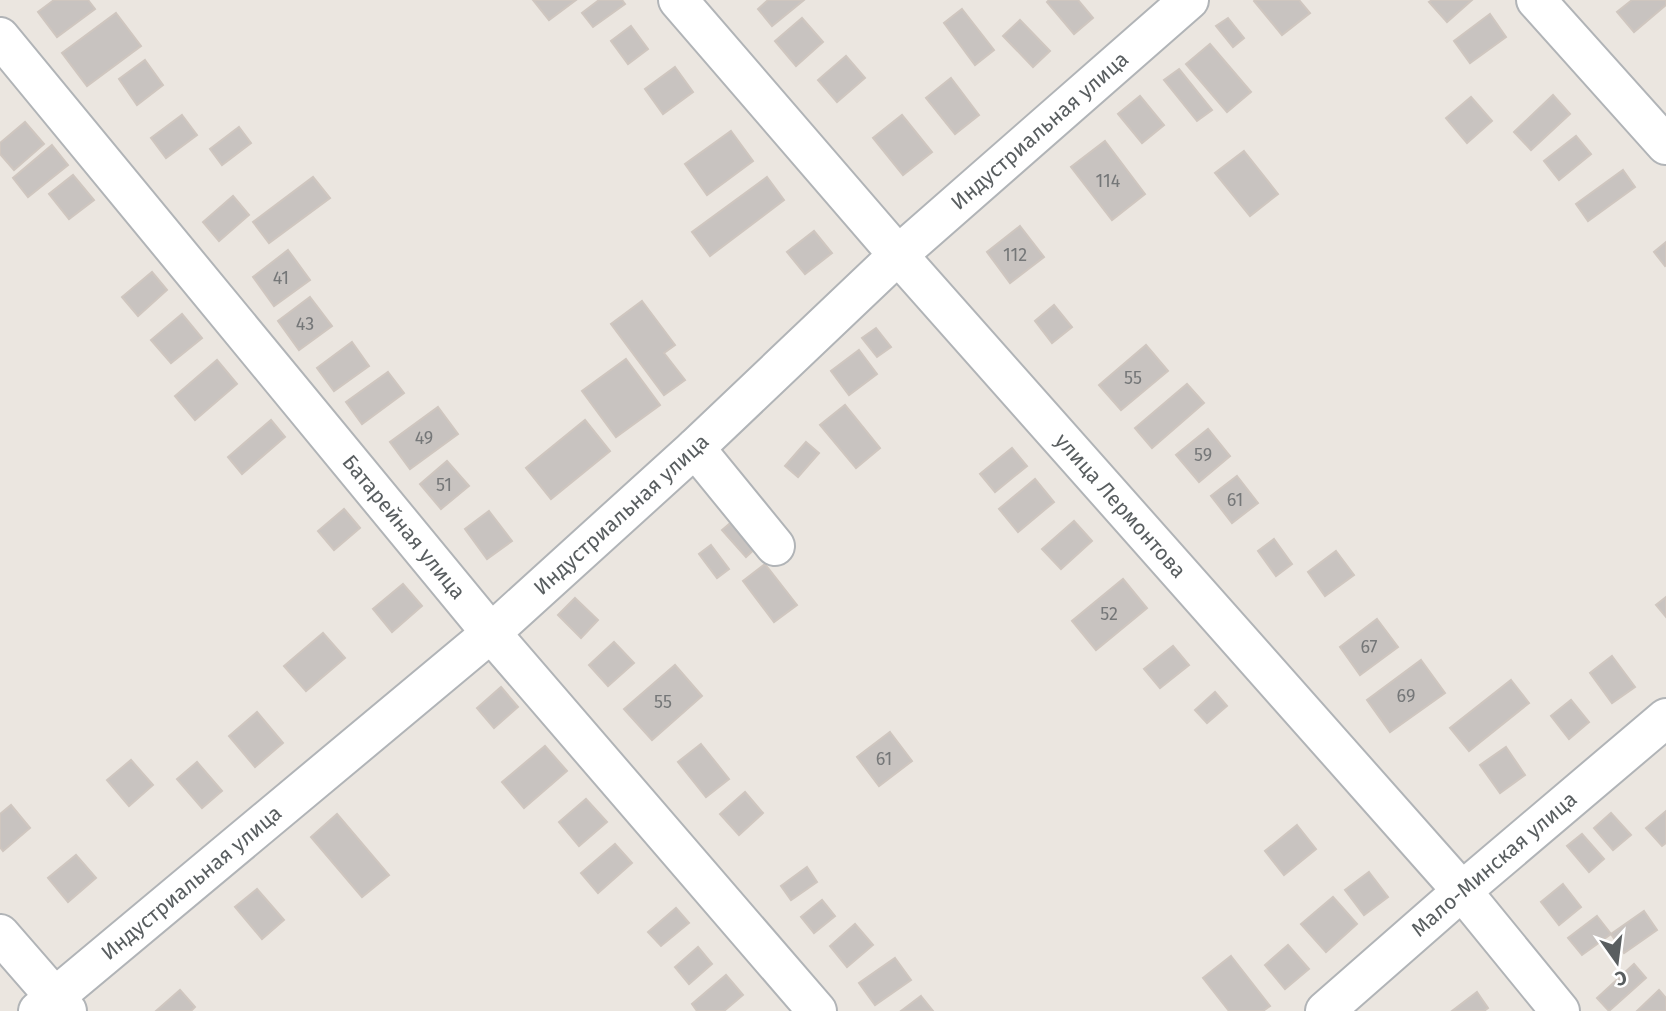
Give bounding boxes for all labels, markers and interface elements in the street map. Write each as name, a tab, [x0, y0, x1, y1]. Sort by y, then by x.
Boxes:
street label: Индустриальная улица	[946, 46, 1134, 215]
house number: 114	[1096, 170, 1121, 192]
house number: 112	[1003, 244, 1027, 266]
house number: 41	[273, 267, 289, 289]
house number: 43	[296, 313, 314, 335]
house number: 55	[1124, 367, 1142, 389]
house number: 49	[415, 427, 433, 449]
street label: улица Лермонтова	[1049, 428, 1192, 584]
street label: Индустриальная улица	[528, 429, 714, 601]
house number: 59	[1194, 444, 1212, 466]
street label: Батарейная улица	[337, 450, 471, 605]
house number: 51	[436, 474, 452, 496]
house number: 61	[1227, 489, 1243, 511]
house number: 52	[1100, 603, 1118, 625]
house number: 67	[1360, 636, 1378, 658]
house number: 69	[1397, 685, 1415, 707]
house number: 55	[654, 691, 672, 713]
house number: 61	[876, 748, 892, 770]
street label: Мало-Минская улица	[1406, 786, 1582, 942]
street label: Индустриальная улица	[96, 800, 287, 966]
north arrow	[1582, 927, 1652, 997]
text: С	[1613, 966, 1629, 991]

